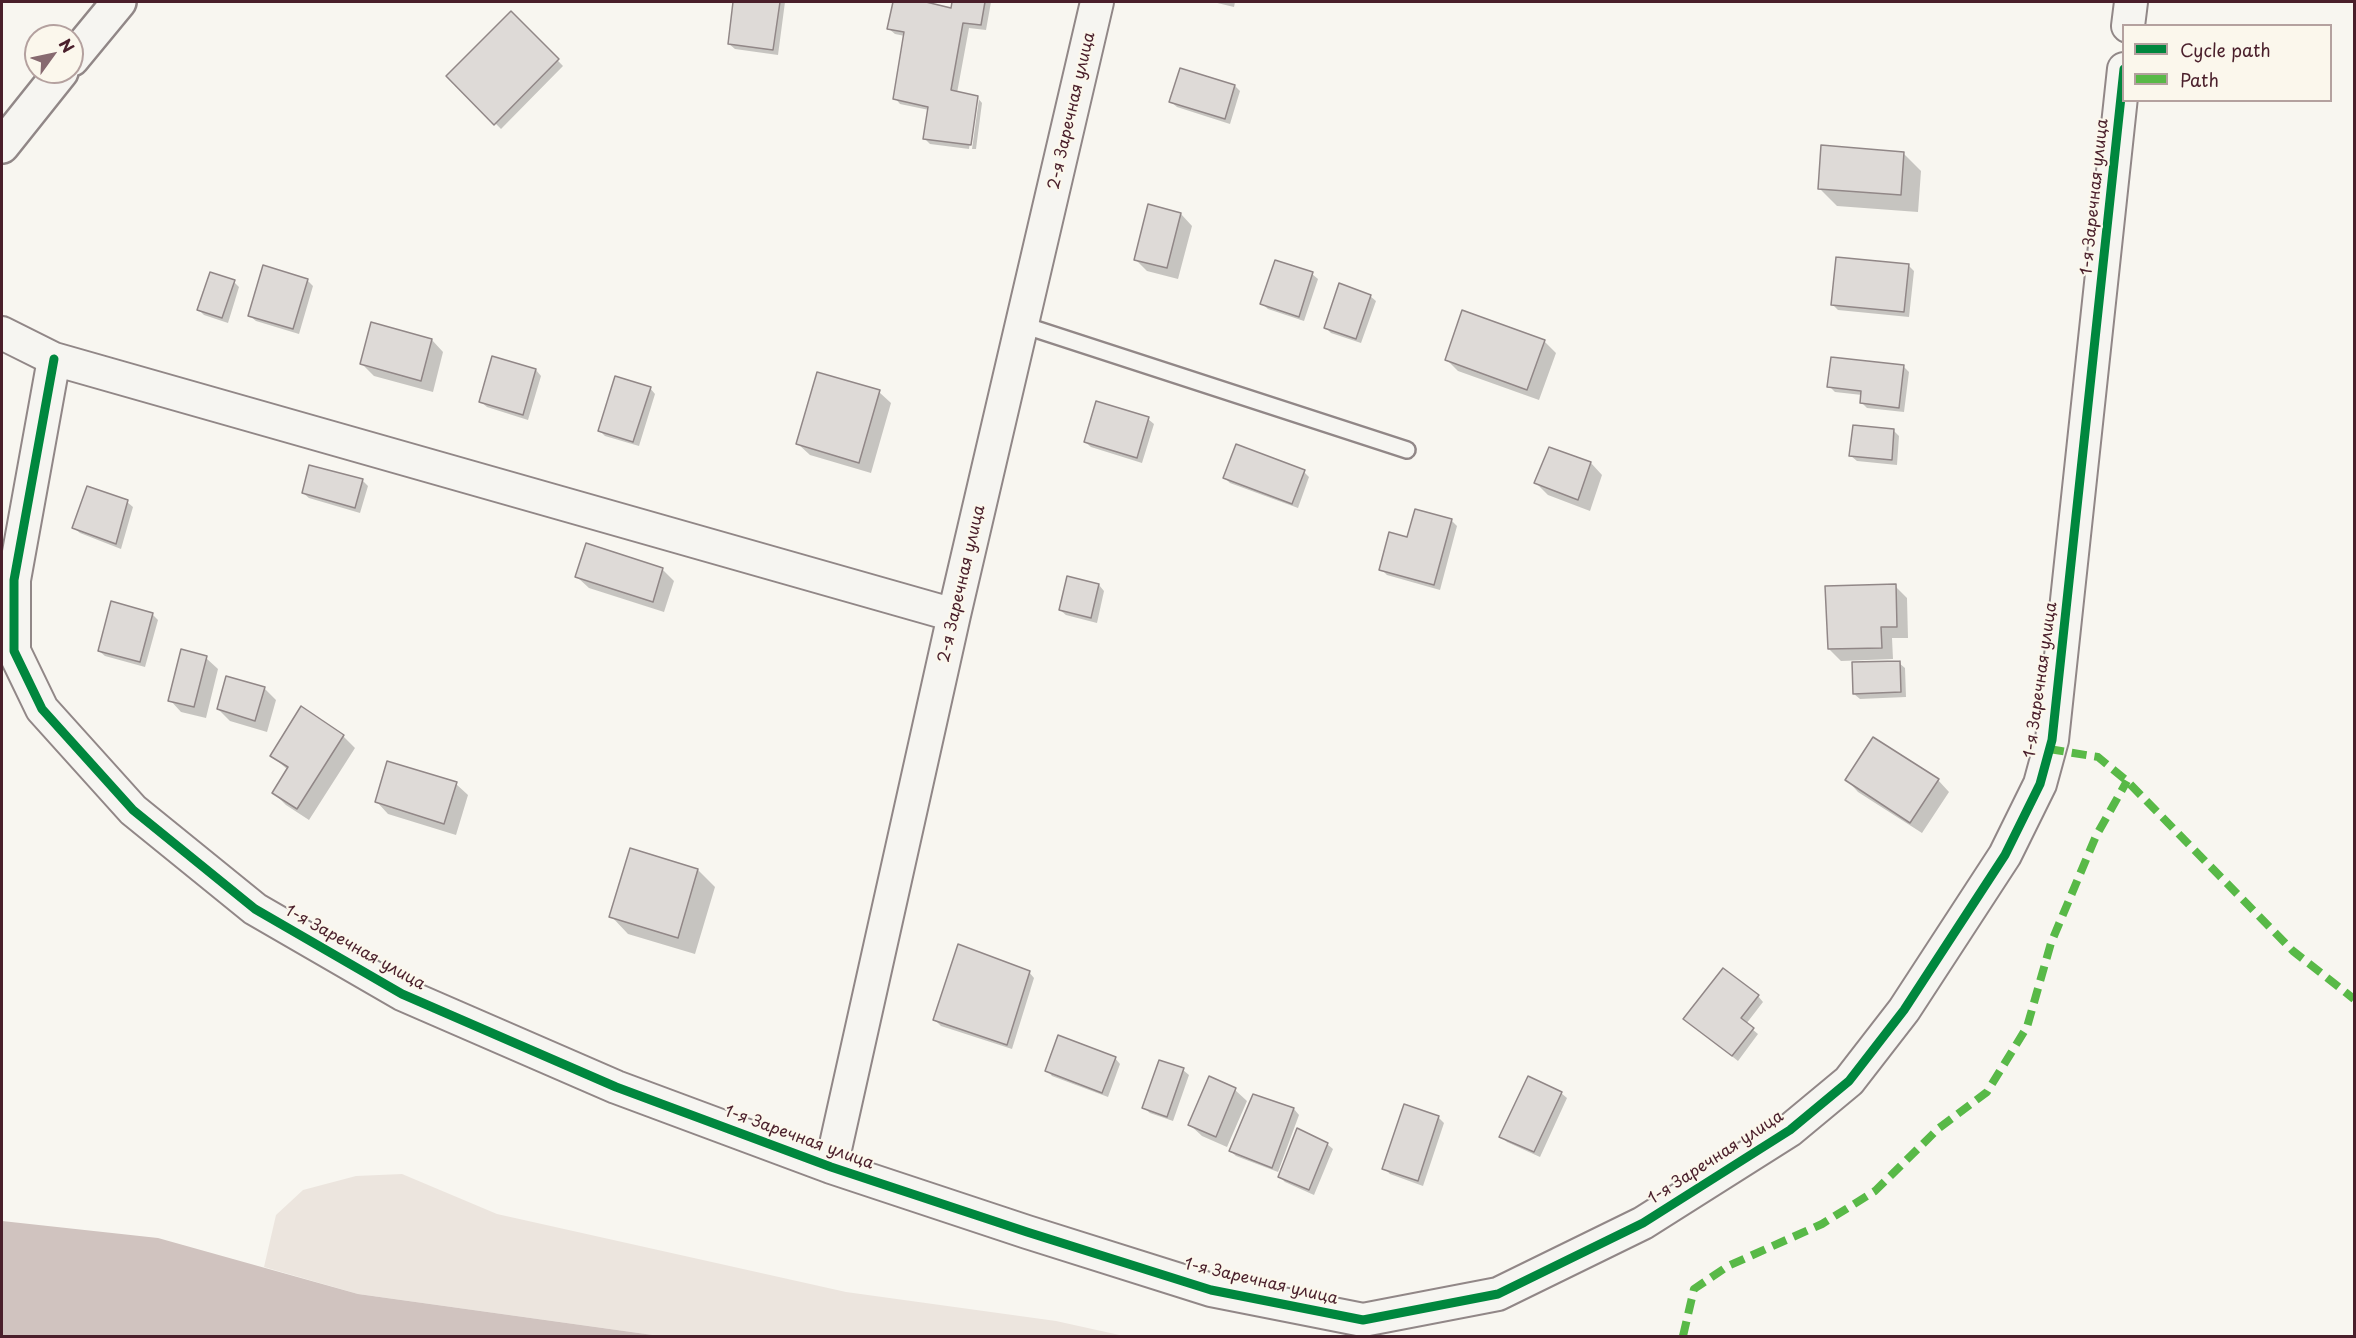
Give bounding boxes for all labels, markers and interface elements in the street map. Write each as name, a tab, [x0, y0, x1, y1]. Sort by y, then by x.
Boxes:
north arrow	[24, 24, 84, 84]
legend	[2122, 24, 2332, 102]
street label: 2-я Заречная улица	[1045, 30, 1099, 192]
text: N	[54, 33, 81, 57]
text: Cycle path	[2180, 36, 2271, 63]
text: Path	[2180, 66, 2219, 93]
street label: 1-я Заречная улица	[2077, 118, 2113, 276]
street label: 2-я Заречная улица	[935, 503, 989, 665]
street label: 1-я Заречная улица	[2021, 601, 2061, 759]
street label: 1-я Заречная улица	[282, 901, 428, 995]
street label: 1-я Заречная улица	[722, 1102, 876, 1174]
street label: 1-я Заречная улица	[1645, 1107, 1787, 1209]
street label: 1-я Заречная улица	[1182, 1255, 1340, 1309]

